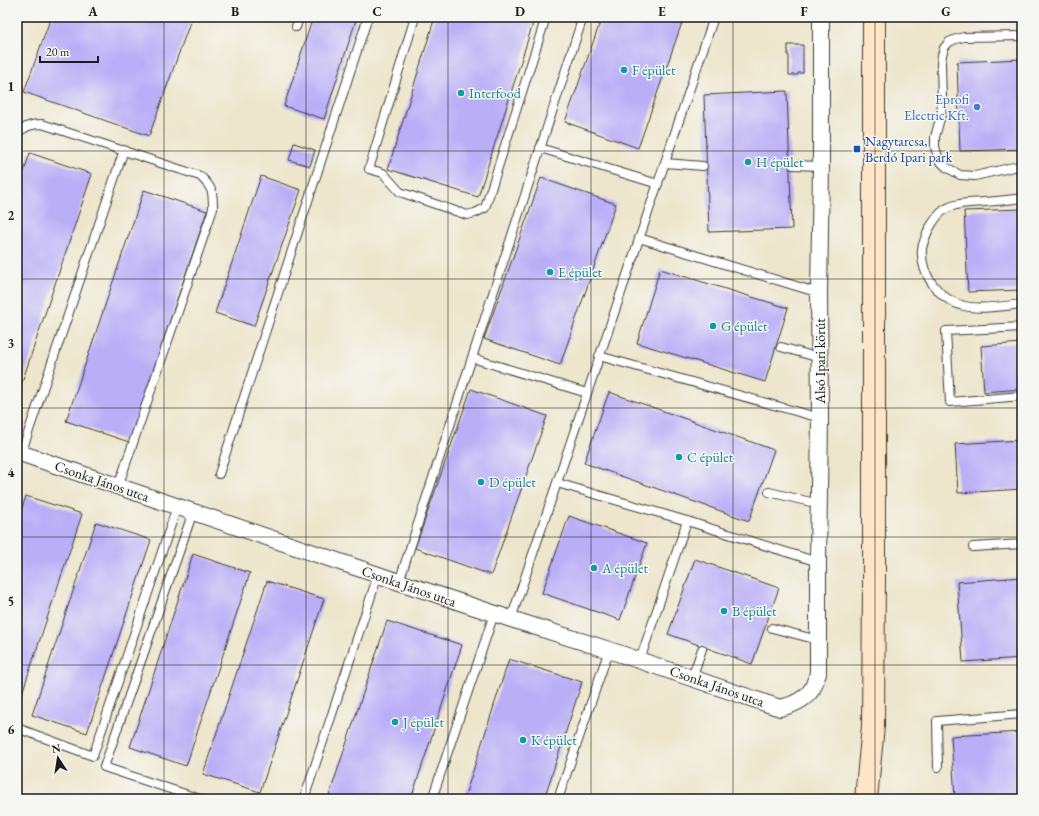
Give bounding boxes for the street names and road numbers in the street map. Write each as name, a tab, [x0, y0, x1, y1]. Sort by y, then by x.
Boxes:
street label: Alsó Ipari körút	[811, 318, 829, 405]
street label: Csonka János utca	[52, 456, 152, 506]
street label: Csonka János utca	[359, 561, 459, 611]
street label: Csonka János utca	[667, 661, 767, 711]

